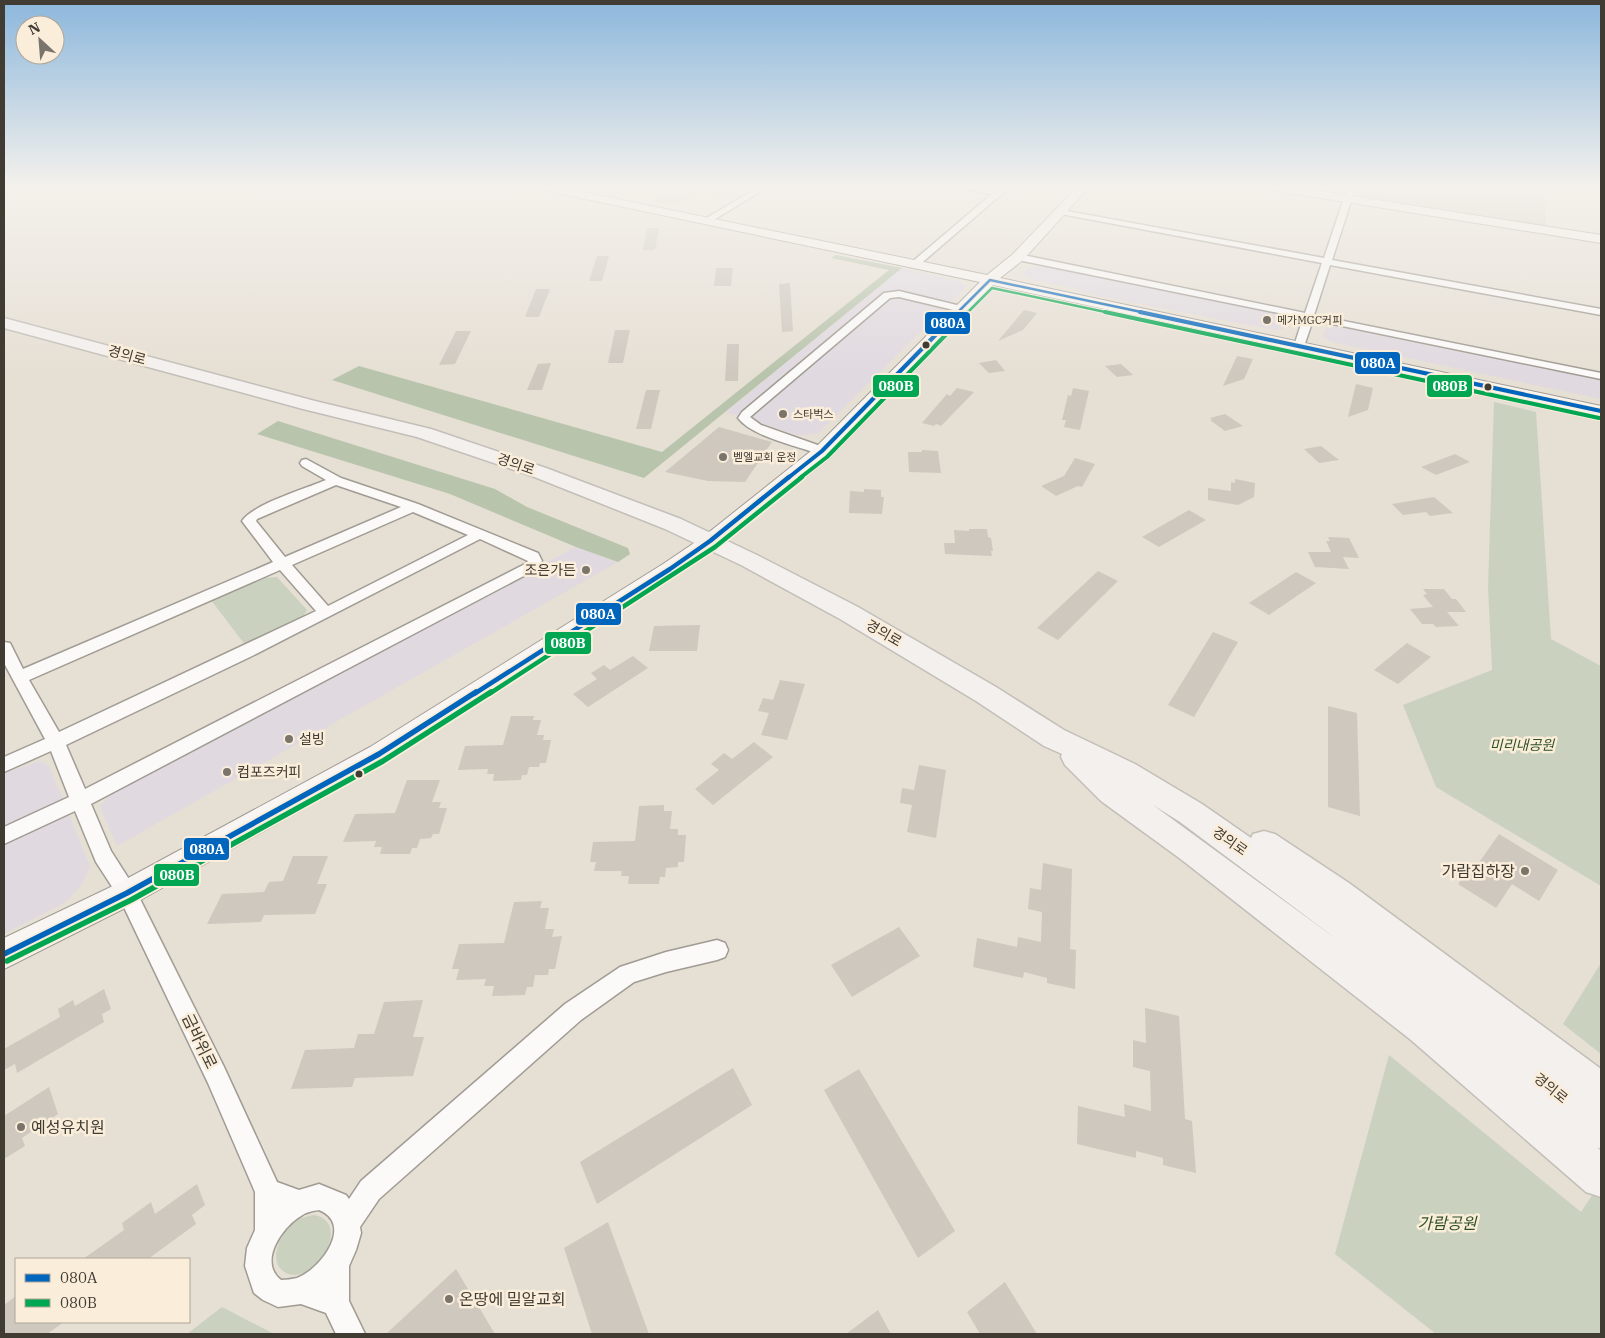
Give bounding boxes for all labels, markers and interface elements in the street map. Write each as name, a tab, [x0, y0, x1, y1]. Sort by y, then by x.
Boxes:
north arrow	[15, 15, 65, 65]
text: N	[25, 18, 43, 39]
line badge: 080A	[924, 311, 971, 335]
place label: 메가MGC커피	[1277, 313, 1342, 327]
text: 080A	[931, 314, 966, 332]
marker: 메가MGC커피	[1261, 314, 1273, 326]
unlabelled marker	[921, 340, 931, 350]
street label: 경의로	[106, 341, 148, 369]
line badge: 080A	[1354, 351, 1401, 375]
text: 080A	[1361, 354, 1396, 372]
line badge: 080B	[872, 374, 920, 398]
line badge: 080B	[1426, 374, 1473, 398]
text: 080B	[878, 377, 914, 395]
text: 080B	[1432, 377, 1468, 395]
unlabelled marker	[1483, 382, 1493, 392]
place label: 스타벅스	[793, 407, 833, 421]
marker: 스타벅스	[777, 408, 789, 420]
street label: 경의로	[495, 449, 537, 479]
place label: 벧엘교회 운정	[733, 450, 796, 464]
marker: 벧엘교회 운정	[717, 451, 729, 463]
place label: 조은가든	[524, 561, 576, 579]
marker: 조은가든	[580, 564, 592, 576]
line badge: 080A	[575, 602, 622, 626]
text: 080A	[581, 605, 616, 623]
street label: 경의로	[863, 616, 905, 651]
line badge: 080B	[544, 631, 592, 655]
text: 080B	[550, 634, 586, 652]
place label: 설빙	[299, 730, 325, 748]
marker: 설빙	[283, 733, 295, 745]
park label: 미리내공원	[1490, 736, 1555, 754]
place label: 컴포즈커피	[237, 763, 301, 781]
marker: 컴포즈커피	[221, 766, 233, 778]
unlabelled marker	[354, 769, 364, 779]
street label: 경의로	[1209, 823, 1251, 860]
line badge: 080A	[183, 837, 230, 861]
text: 080A	[190, 840, 225, 858]
place label: 가람집하장	[1441, 861, 1515, 881]
line badge: 080B	[153, 863, 200, 887]
marker: 가람집하장	[1519, 865, 1531, 877]
text: 080B	[159, 866, 195, 884]
street label: 금바위로	[178, 1010, 222, 1072]
street label: 경의로	[1530, 1069, 1572, 1107]
place label: 예성유치원	[31, 1117, 105, 1137]
marker: 예성유치원	[15, 1121, 27, 1133]
park label: 가람공원	[1418, 1213, 1478, 1233]
legend	[15, 1258, 190, 1323]
text: 080A	[60, 1268, 98, 1287]
place label: 온땅에 밀알교회	[459, 1289, 566, 1309]
text: 080B	[60, 1293, 97, 1312]
marker: 온땅에 밀알교회	[443, 1293, 455, 1305]

